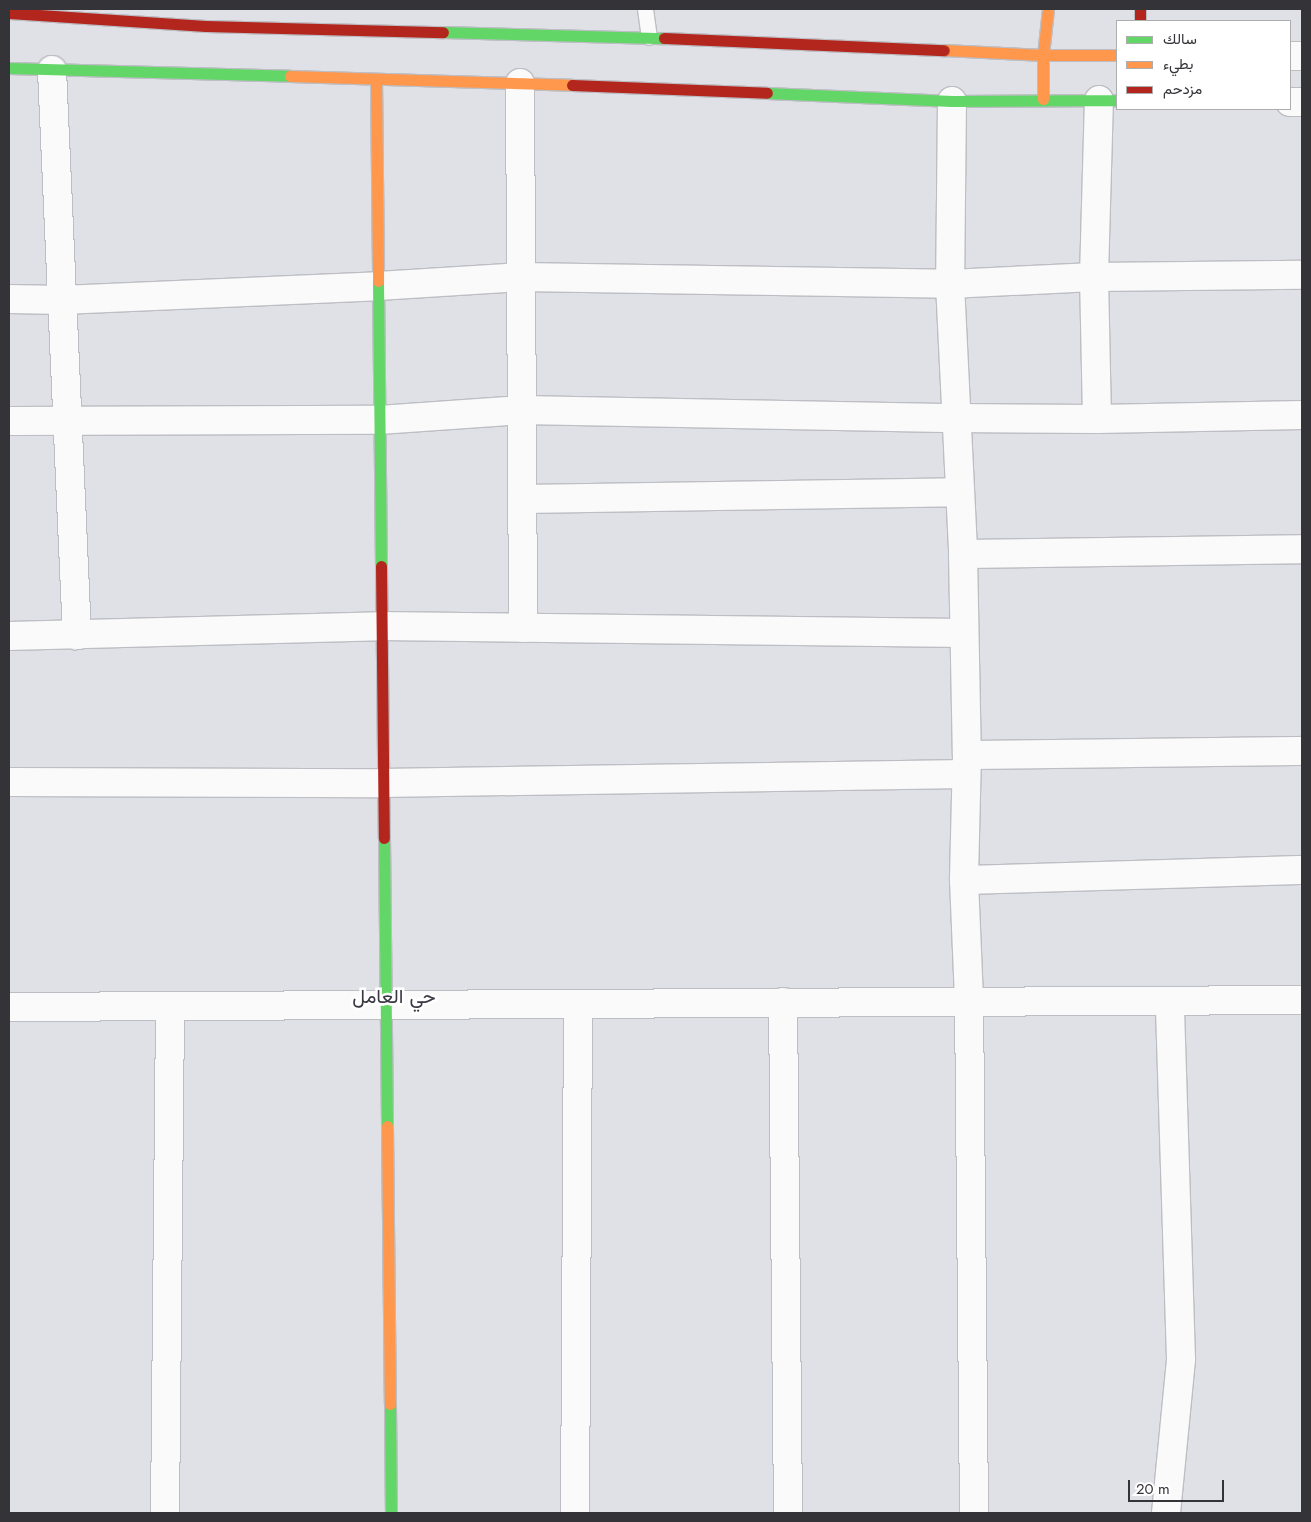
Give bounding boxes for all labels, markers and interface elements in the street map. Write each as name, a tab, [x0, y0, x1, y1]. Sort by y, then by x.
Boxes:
legend	[1116, 20, 1291, 110]
text: سالك	[1163, 28, 1197, 50]
text: بطيء	[1163, 53, 1193, 75]
text: مزدحم	[1163, 78, 1202, 100]
district label: حي العامل	[352, 984, 436, 1008]
scale bar	[1131, 1470, 1227, 1502]
text: 20 m	[1136, 1478, 1170, 1500]

